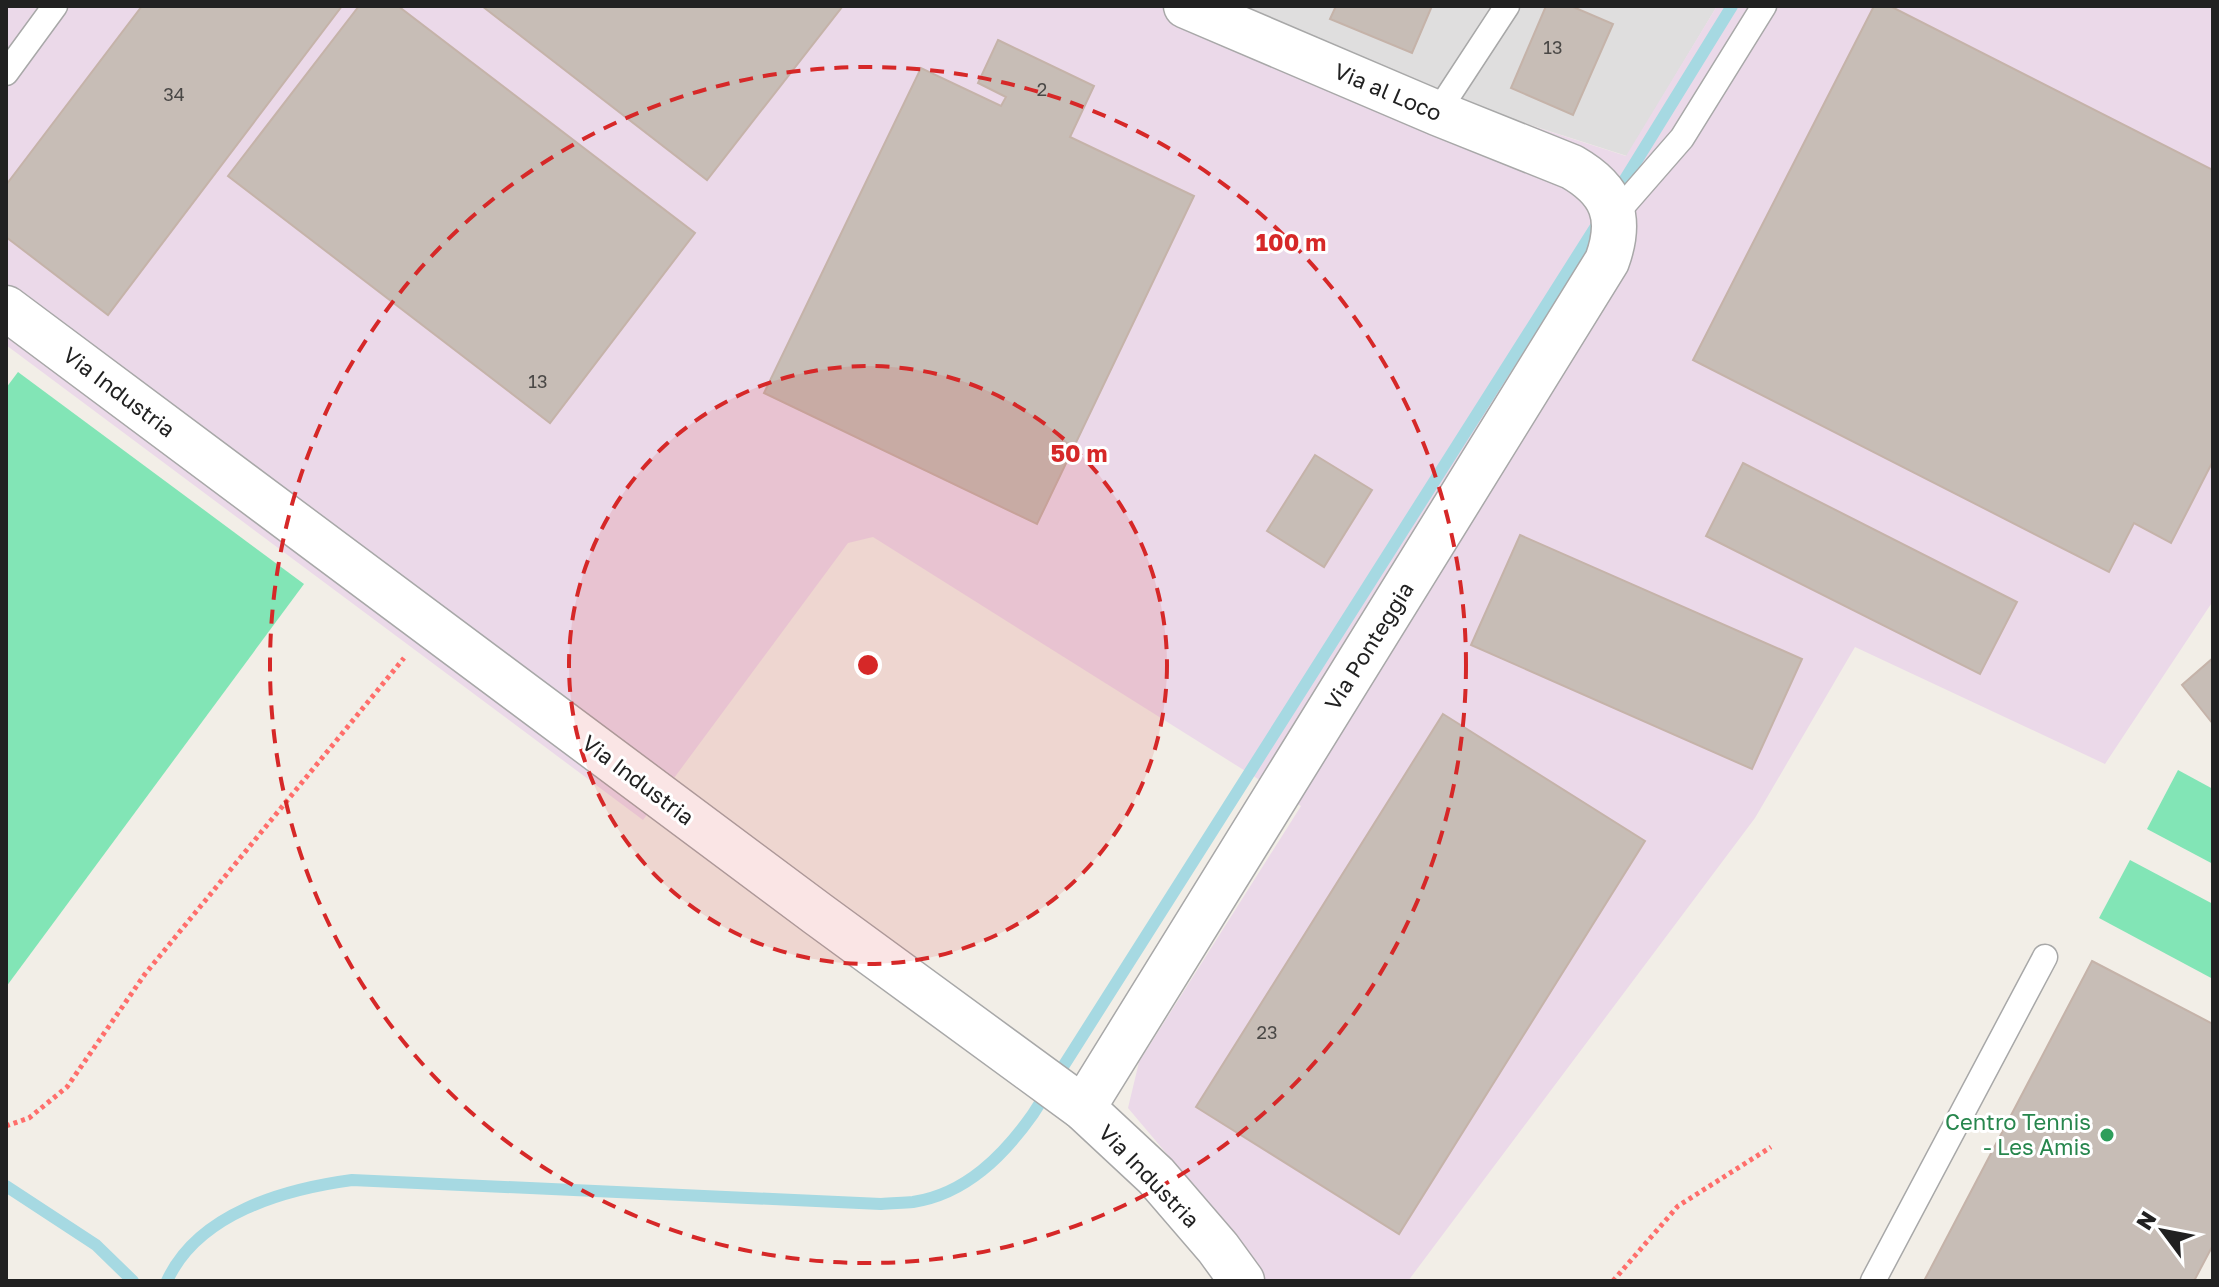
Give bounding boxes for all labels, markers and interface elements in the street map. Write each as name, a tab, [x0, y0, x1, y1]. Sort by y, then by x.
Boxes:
house number: 13	[1543, 36, 1563, 58]
street label: Via al Loco	[1330, 57, 1446, 126]
house number: 2	[1037, 78, 1047, 100]
house number: 34	[163, 83, 185, 105]
text: 100 m	[1256, 227, 1326, 256]
street label: Via Industria	[58, 341, 181, 442]
house number: 13	[528, 370, 548, 392]
text: 50 m	[1050, 438, 1108, 467]
street label: Via Ponteggia	[1318, 577, 1419, 715]
centre of rings	[854, 651, 882, 679]
street label: Via Industria	[577, 729, 700, 830]
house number: 23	[1257, 1021, 1277, 1043]
place label: Centro Tennis - Les Amis	[1945, 1108, 2091, 1160]
street label: Via Industria	[1093, 1118, 1205, 1233]
marker: Centro Tennis - Les Amis	[2098, 1126, 2116, 1144]
north arrow	[2123, 1191, 2203, 1271]
text: N	[2130, 1206, 2161, 1234]

